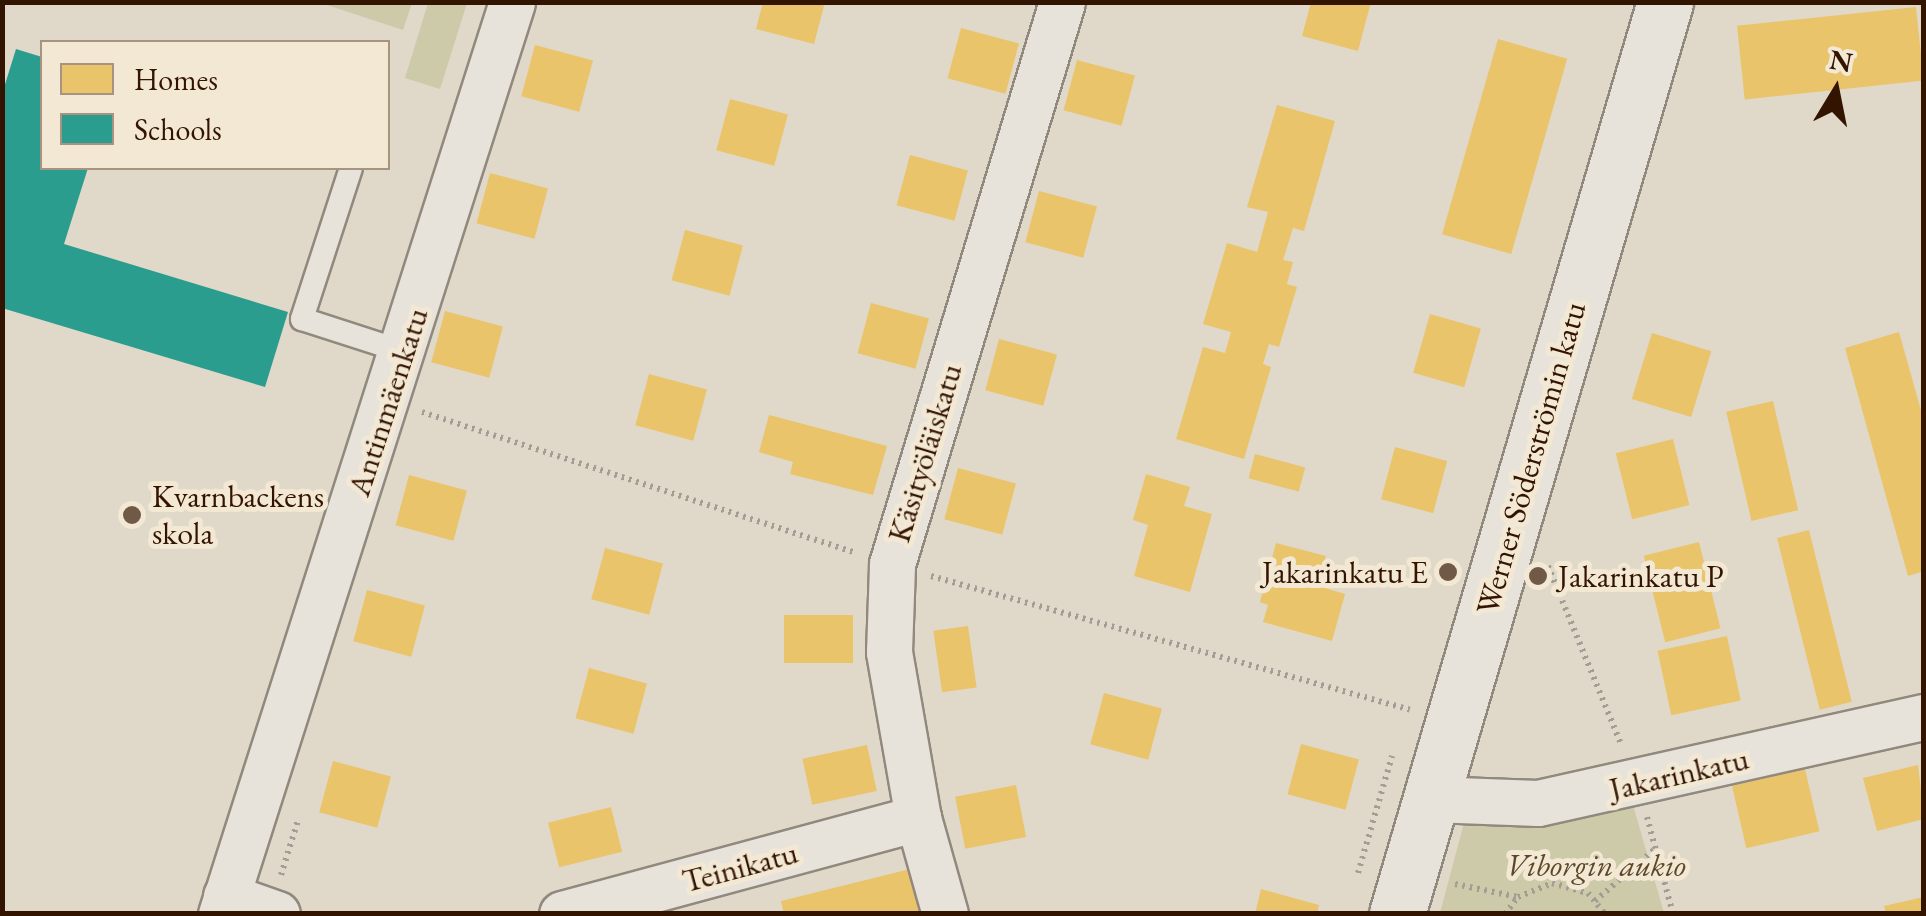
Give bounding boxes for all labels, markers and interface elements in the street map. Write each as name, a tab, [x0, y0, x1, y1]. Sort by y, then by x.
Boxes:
legend	[40, 40, 390, 170]
north arrow	[1786, 40, 1886, 140]
text: N	[1827, 41, 1855, 80]
text: Homes	[134, 60, 218, 99]
text: Schools	[134, 110, 222, 149]
street label: Werner Söderströmin katu	[1468, 297, 1594, 619]
street label: Antinmäenkatu	[340, 303, 436, 501]
street label: Käsityöläiskatu	[880, 359, 970, 547]
place label: Kvarnbackens skola	[152, 478, 324, 553]
marker: Kvarnbackens skola	[121, 504, 143, 526]
place label: Jakarinkatu E	[1262, 553, 1428, 591]
place label: Jakarinkatu P	[1558, 557, 1724, 595]
marker: Jakarinkatu E	[1437, 561, 1459, 583]
marker: Jakarinkatu P	[1527, 565, 1549, 587]
street label: Jakarinkatu	[1606, 739, 1752, 809]
street label: Teinikatu	[678, 833, 802, 901]
park label: Viborgin aukio	[1506, 846, 1686, 884]

